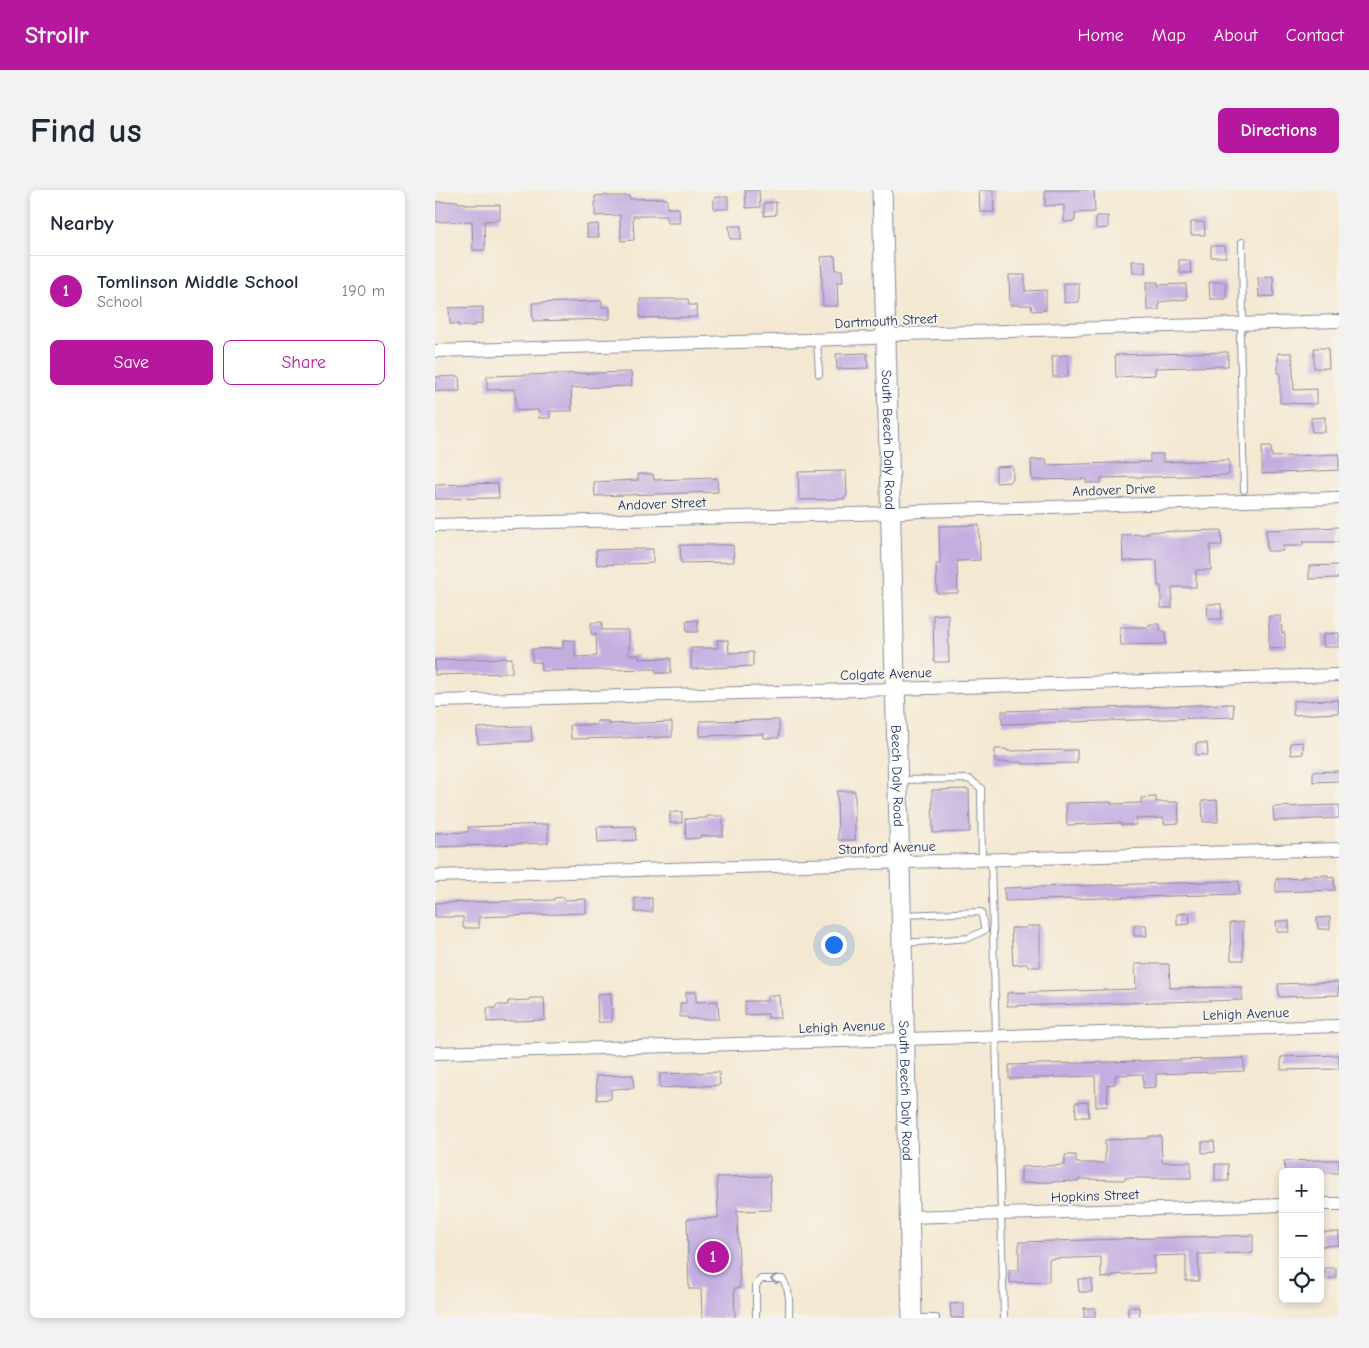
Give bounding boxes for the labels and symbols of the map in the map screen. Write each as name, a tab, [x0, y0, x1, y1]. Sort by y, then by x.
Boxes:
street label: Dartmouth Street	[834, 310, 939, 332]
street label: South Beech Daly Road	[878, 369, 899, 510]
street label: Andover Drive	[1072, 480, 1156, 500]
street label: Andover Street	[618, 494, 707, 514]
street label: Colgate Avenue	[840, 664, 932, 684]
street label: Beech Daly Road	[888, 725, 907, 827]
street label: Stanford Avenue	[838, 838, 936, 858]
your location	[821, 932, 847, 958]
street label: Lehigh Avenue	[1202, 1004, 1290, 1024]
street label: Lehigh Avenue	[798, 1017, 886, 1037]
street label: South Beech Daly Road	[896, 1020, 916, 1161]
street label: Hopkins Street	[1051, 1186, 1140, 1206]
pin: 1	[697, 1238, 729, 1276]
one-way arrow	[770, 1274, 778, 1284]

